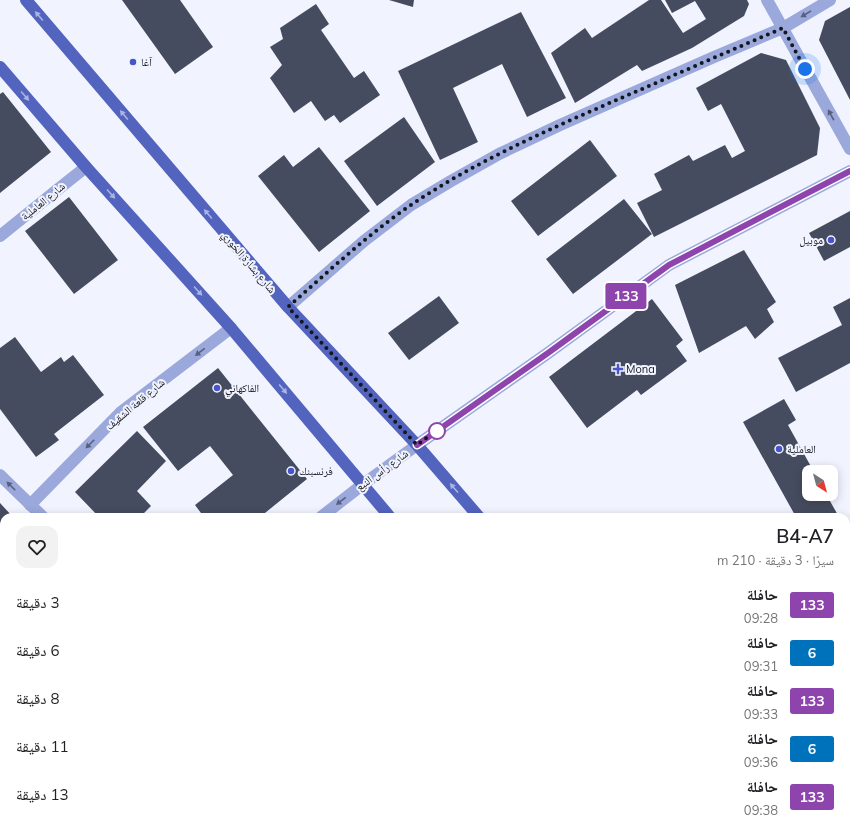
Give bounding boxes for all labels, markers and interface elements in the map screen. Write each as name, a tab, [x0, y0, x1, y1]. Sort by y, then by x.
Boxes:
one-way arrow	[35, 11, 44, 21]
one-way arrow	[800, 11, 812, 18]
place label: آغا	[141, 55, 152, 69]
marker: آغا	[128, 57, 138, 67]
your location	[795, 59, 815, 79]
one-way arrow	[21, 91, 30, 102]
one-way arrow	[828, 109, 834, 121]
one-way arrow	[119, 110, 128, 120]
street label: شارع العاملية	[18, 179, 68, 223]
one-way arrow	[106, 189, 116, 199]
one-way arrow	[203, 209, 212, 219]
street label: شارع بشارة الخوري	[218, 228, 279, 297]
place label: موبيل	[799, 233, 823, 247]
marker: موبيل	[826, 235, 836, 245]
line badge: 133	[603, 283, 649, 309]
one-way arrow	[193, 286, 203, 296]
text: 133	[613, 287, 639, 305]
one-way arrow	[195, 347, 206, 356]
place label: Mona	[626, 362, 655, 376]
marker: Mona	[613, 364, 623, 374]
street label: شارع قلعة الشقيف	[103, 375, 167, 433]
place label: الفاكهاني	[225, 381, 259, 397]
marker: الفاكهاني	[212, 383, 222, 393]
one-way arrow	[278, 384, 287, 395]
unlabelled marker	[428, 422, 446, 440]
one-way arrow	[85, 439, 95, 449]
place label: العاملية	[787, 442, 816, 456]
marker: العاملية	[774, 444, 784, 454]
street label: شارع رأس النبع	[353, 446, 411, 494]
place label: فرنسبنك	[299, 464, 333, 478]
north arrow	[802, 465, 838, 501]
map controls	[802, 465, 838, 501]
marker: فرنسبنك	[286, 466, 296, 476]
one-way arrow	[6, 481, 16, 491]
one-way arrow	[449, 482, 458, 493]
one-way arrow	[336, 497, 347, 505]
text: B4-A7	[776, 524, 834, 548]
button: heart	[16, 526, 58, 568]
text: سيرًا · 3 دقيقة · 210 m	[717, 552, 834, 568]
text: حافلة	[747, 585, 778, 604]
text: 3 دقيقة	[16, 593, 59, 612]
text: 133	[799, 596, 825, 614]
text: 09:28	[744, 610, 778, 626]
text: حافلة	[747, 633, 778, 652]
text: 6 دقيقة	[16, 641, 59, 660]
text: 6	[808, 644, 816, 662]
text: 09:31	[744, 658, 778, 674]
text: حافلة	[747, 681, 778, 700]
text: 8 دقيقة	[16, 689, 59, 708]
text: 133	[799, 692, 825, 710]
text: 09:33	[744, 706, 778, 722]
text: حافلة	[747, 729, 778, 748]
text: 11 دقيقة	[16, 737, 68, 756]
text: 6	[808, 740, 816, 758]
text: 09:36	[744, 754, 778, 770]
text: حافلة	[747, 777, 778, 796]
text: 13 دقيقة	[16, 785, 68, 804]
text: 133	[799, 788, 825, 806]
text: 09:38	[744, 802, 778, 818]

